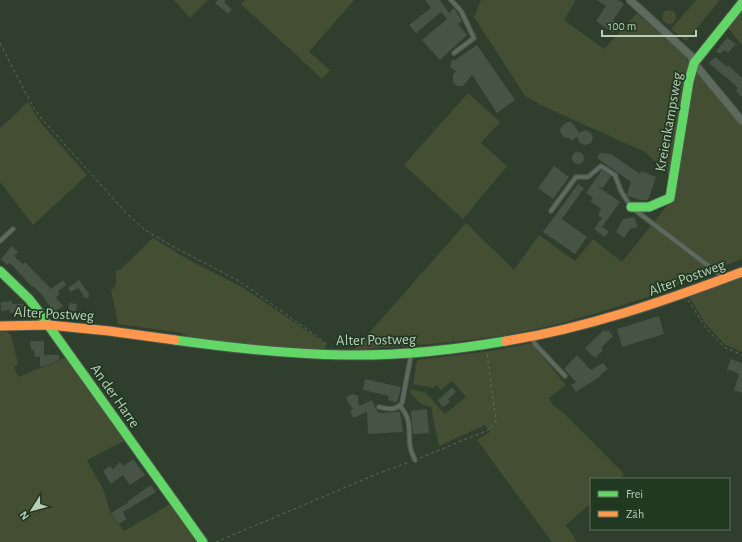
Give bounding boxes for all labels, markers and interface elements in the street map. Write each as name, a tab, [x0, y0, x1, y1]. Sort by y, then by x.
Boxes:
scale bar	[602, 12, 696, 38]
text: 100 m	[608, 20, 636, 32]
street label: Kreienkampsweg	[653, 70, 685, 173]
street label: Alter Postweg	[647, 257, 728, 299]
street label: Alter Postweg	[14, 304, 95, 324]
street label: Alter Postweg	[336, 332, 417, 348]
street label: An der Harre	[88, 361, 142, 431]
legend	[590, 478, 730, 530]
text: Frei	[626, 488, 643, 500]
north arrow	[12, 490, 52, 530]
text: Zäh	[626, 508, 644, 520]
text: N	[18, 509, 31, 522]

